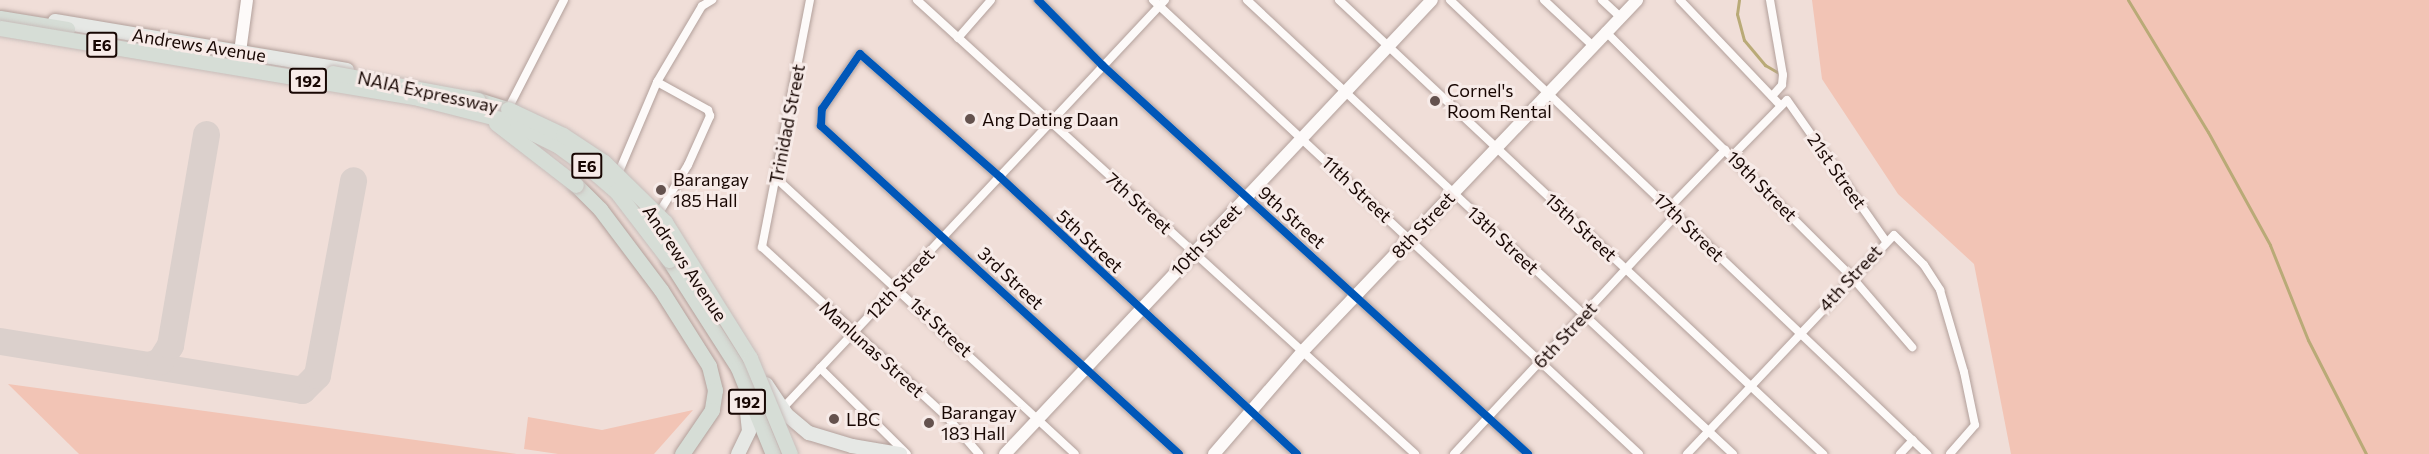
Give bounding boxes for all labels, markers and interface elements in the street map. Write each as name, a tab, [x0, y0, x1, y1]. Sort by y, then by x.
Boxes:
street label: Andrews Avenue	[131, 24, 267, 66]
road number: E6	[86, 32, 118, 58]
street label: Trinidad Street	[765, 62, 809, 186]
street label: NAIA Expressway	[356, 67, 500, 117]
road number: 192	[288, 68, 328, 94]
place label: Cornel's Room Rental	[1447, 80, 1552, 122]
marker: Cornel's Room Rental	[1428, 94, 1442, 108]
place label: Ang Dating Daan	[982, 108, 1119, 130]
marker: Ang Dating Daan	[963, 112, 977, 126]
street label: 21st Street	[1803, 129, 1871, 213]
street label: 19th Street	[1722, 146, 1802, 226]
street label: 11th Street	[1318, 151, 1396, 227]
road number: E6	[570, 153, 604, 179]
street label: 7th Street	[1101, 168, 1177, 238]
place label: Barangay 185 Hall	[673, 169, 749, 212]
street label: 9th Street	[1254, 181, 1330, 253]
marker: Barangay 185 Hall	[654, 183, 668, 197]
street label: 8th Street	[1387, 187, 1459, 263]
street label: 15th Street	[1541, 188, 1621, 266]
street label: 17th Street	[1649, 188, 1729, 266]
street label: 10th Street	[1166, 200, 1246, 280]
street label: Andrews Avenue	[638, 201, 732, 325]
street label: 13th Street	[1463, 201, 1543, 279]
street label: 5th Street	[1053, 205, 1127, 277]
street label: 4th Street	[1814, 240, 1886, 316]
street label: 3rd Street	[974, 242, 1048, 314]
street label: 12th Street	[862, 244, 938, 324]
street label: 1st Street	[905, 293, 977, 361]
street label: Manlunas Street	[815, 296, 929, 402]
street label: 6th Street	[1529, 297, 1601, 373]
road number: 192	[728, 389, 766, 415]
place label: Barangay 183 Hall	[941, 402, 1017, 444]
place label: LBC	[846, 408, 880, 430]
marker: LBC	[827, 412, 841, 426]
marker: Barangay 183 Hall	[922, 416, 936, 430]

